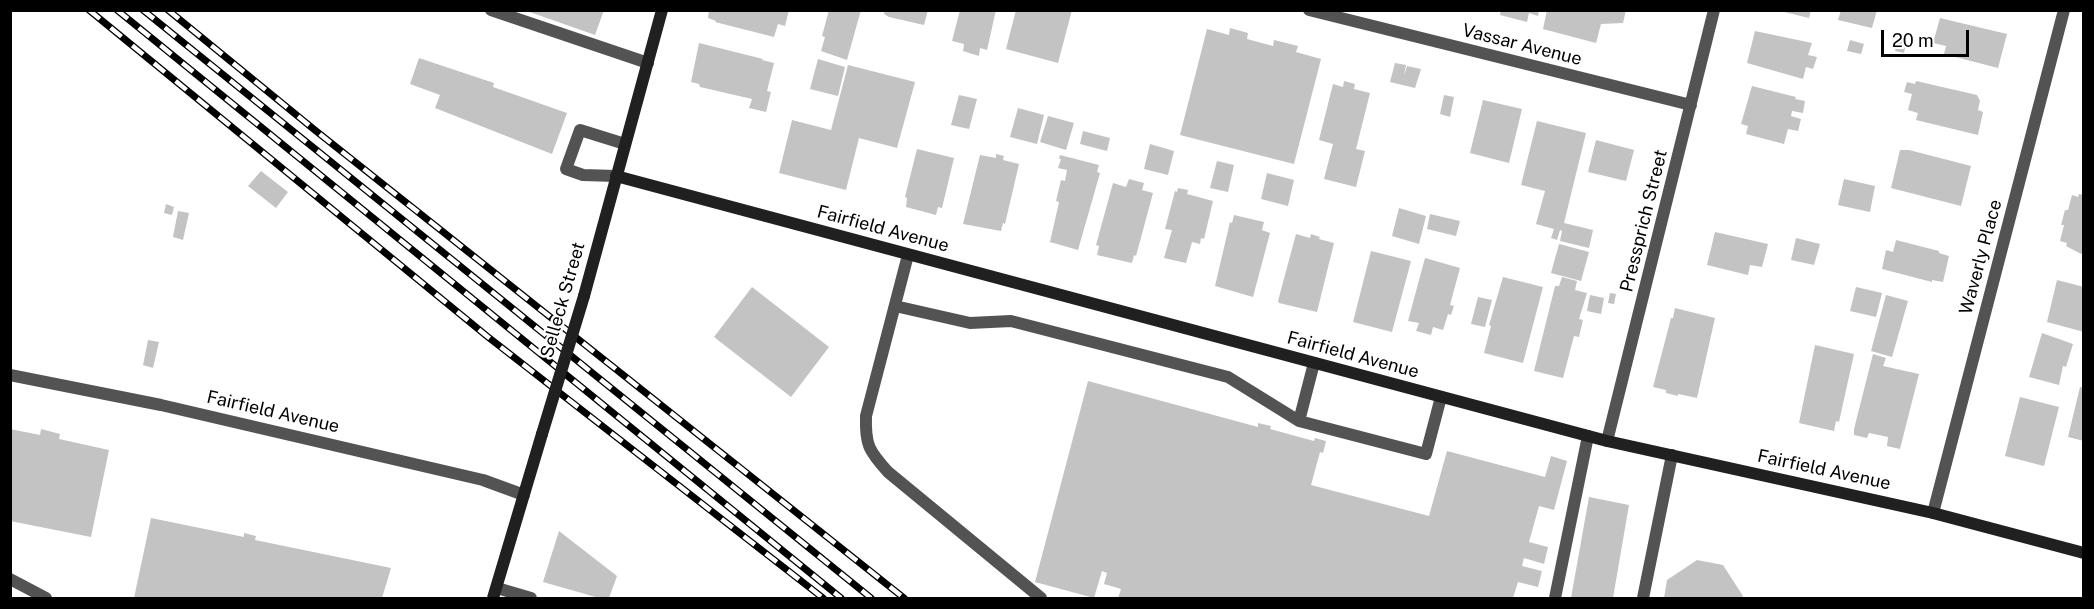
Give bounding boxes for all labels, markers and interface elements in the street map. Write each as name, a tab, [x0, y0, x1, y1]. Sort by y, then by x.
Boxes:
scale bar	[1884, 18, 1972, 56]
street label: Vassar Avenue	[1460, 20, 1584, 70]
text: 20 m	[1892, 30, 1934, 51]
street label: Pressprich Street	[1616, 148, 1672, 294]
street label: Waverly Place	[1955, 197, 2007, 317]
street label: Fairfield Avenue	[815, 201, 951, 257]
street label: Selleck Street	[536, 240, 590, 360]
street label: Fairfield Avenue	[1285, 327, 1421, 383]
street label: Fairfield Avenue	[205, 386, 341, 438]
street label: Fairfield Avenue	[1755, 445, 1893, 495]

